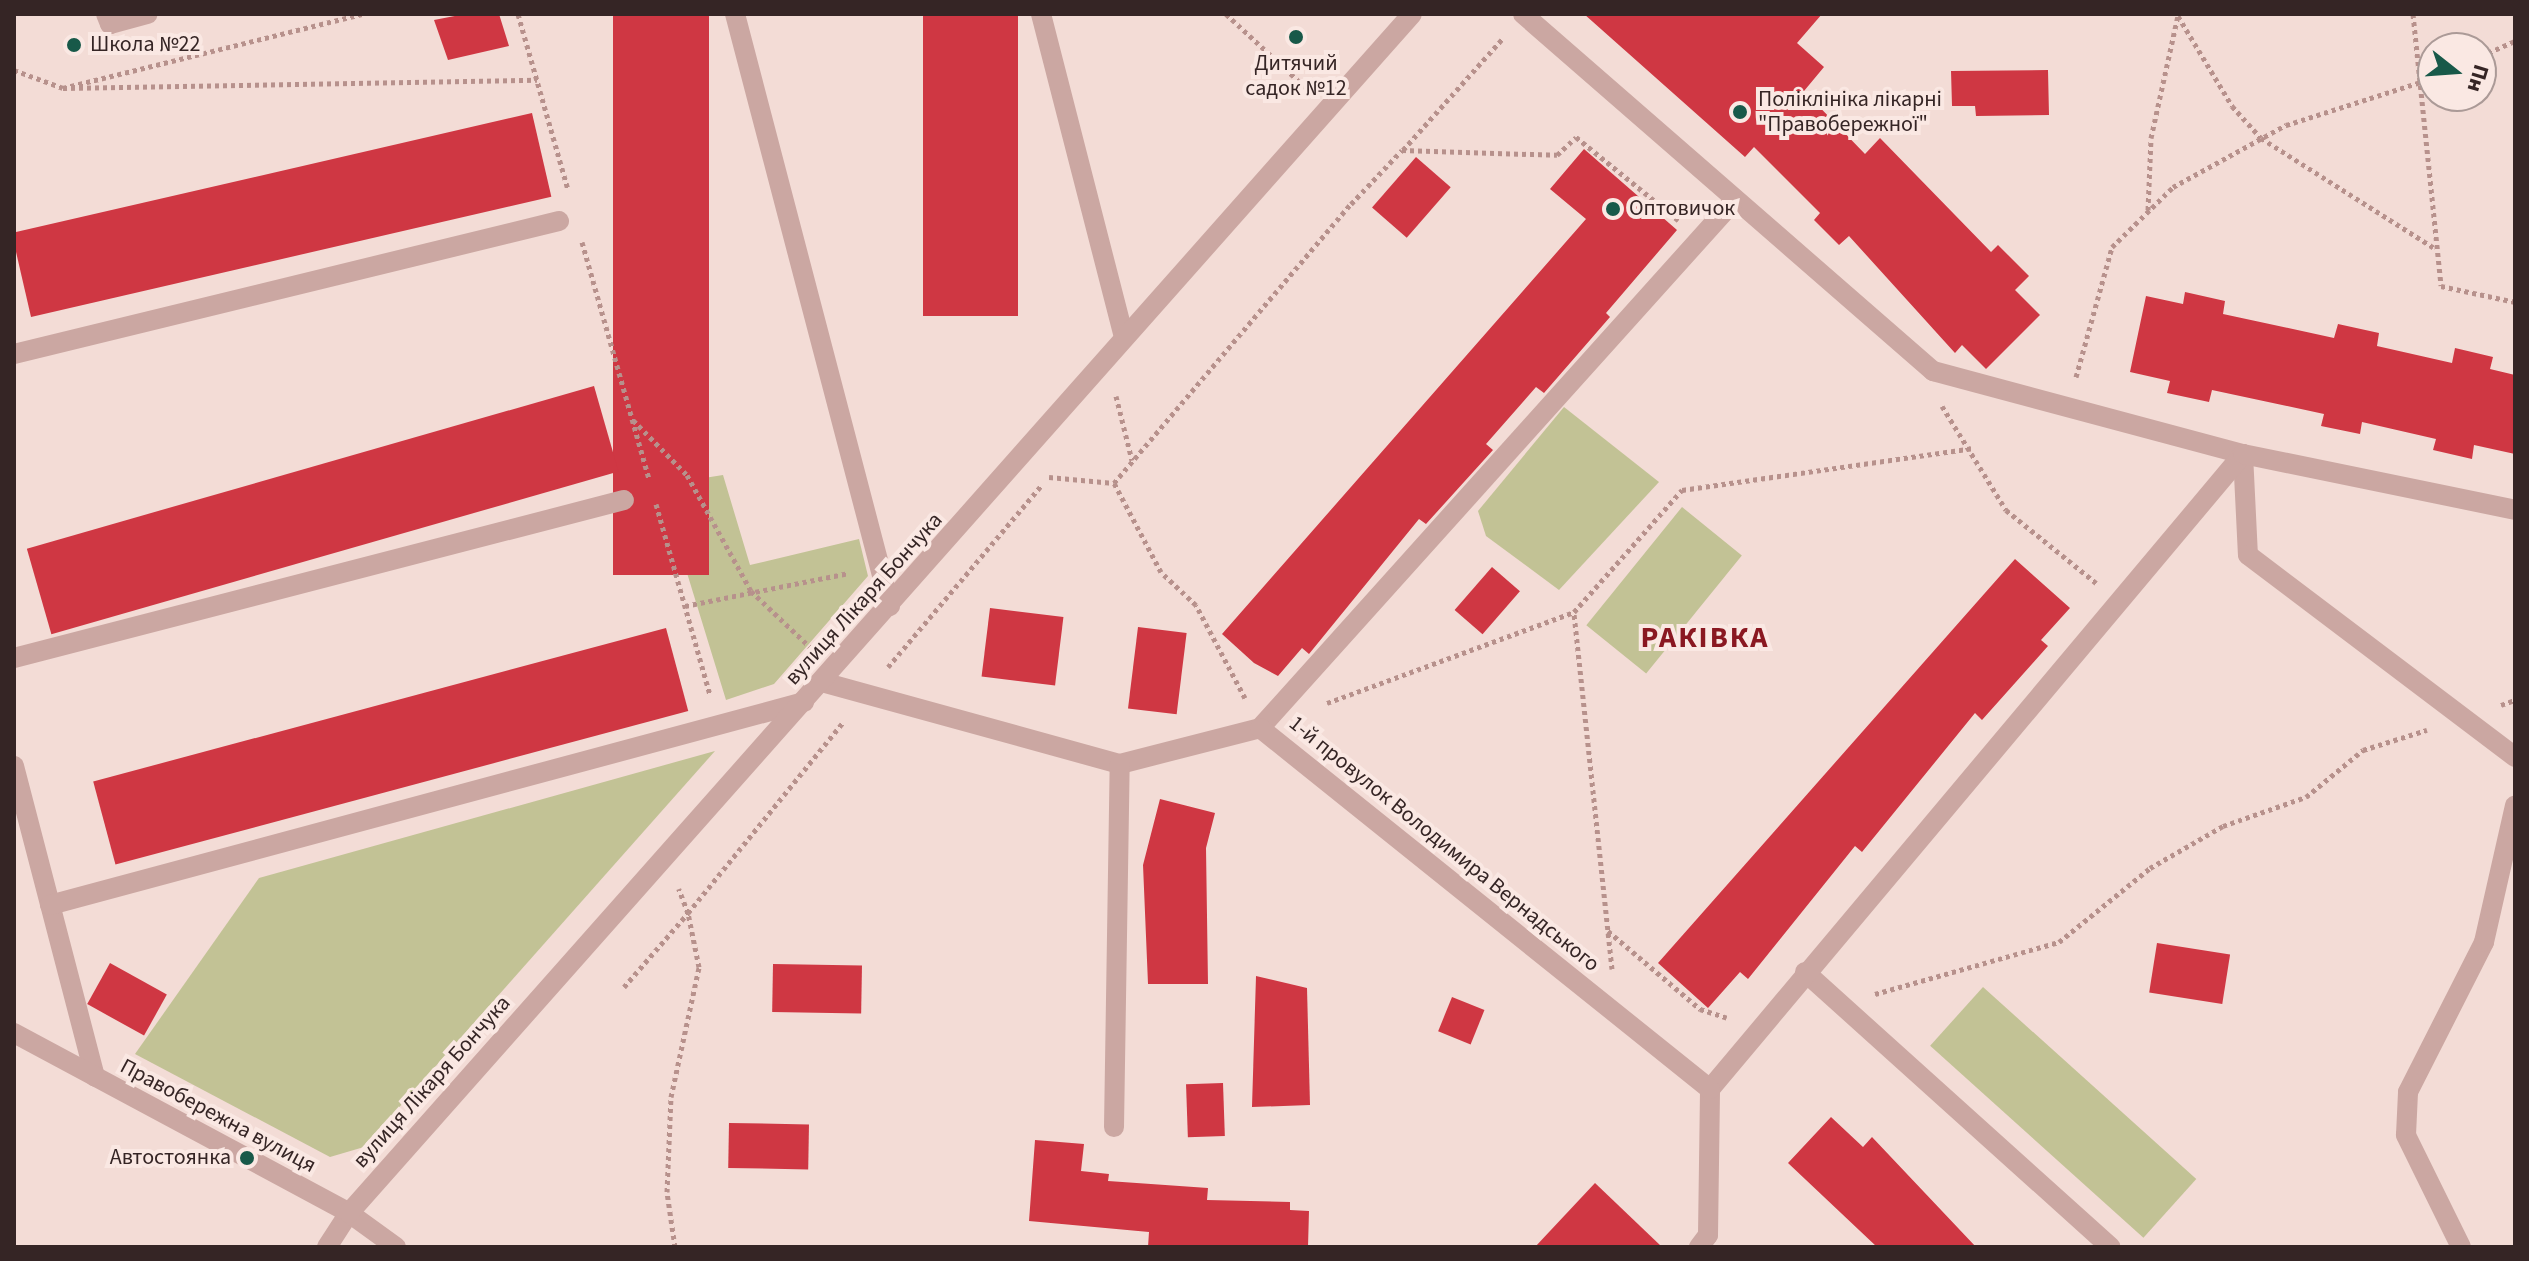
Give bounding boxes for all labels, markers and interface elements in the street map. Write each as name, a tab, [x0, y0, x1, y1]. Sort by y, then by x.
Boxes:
marker: Дитячий садок №12	[1287, 28, 1305, 46]
place label: Школа №22	[90, 32, 200, 58]
north arrow	[2417, 32, 2497, 112]
marker: Школа №22	[65, 36, 83, 54]
place label: Дитячий садок №12	[1245, 50, 1347, 102]
text: Пн	[2459, 61, 2497, 96]
place label: Поліклініка лікарні "Правобережної"	[1758, 86, 1942, 138]
marker: Поліклініка лікарні "Правобережної"	[1729, 101, 1751, 123]
place label: Оптовичок	[1629, 196, 1735, 222]
marker: Оптовичок	[1604, 200, 1622, 218]
street label: вулиця Лікаря Бончука	[780, 507, 948, 691]
district label: РАКІВКА	[1641, 620, 1769, 656]
street label: 1-й провулок Володимира Вернадського	[1283, 710, 1605, 978]
street label: вулиця Лікаря Бончука	[348, 990, 516, 1174]
street label: Правобережна вулиця	[116, 1053, 320, 1179]
place label: Автостоянка	[110, 1145, 231, 1171]
marker: Автостоянка	[238, 1149, 256, 1167]

